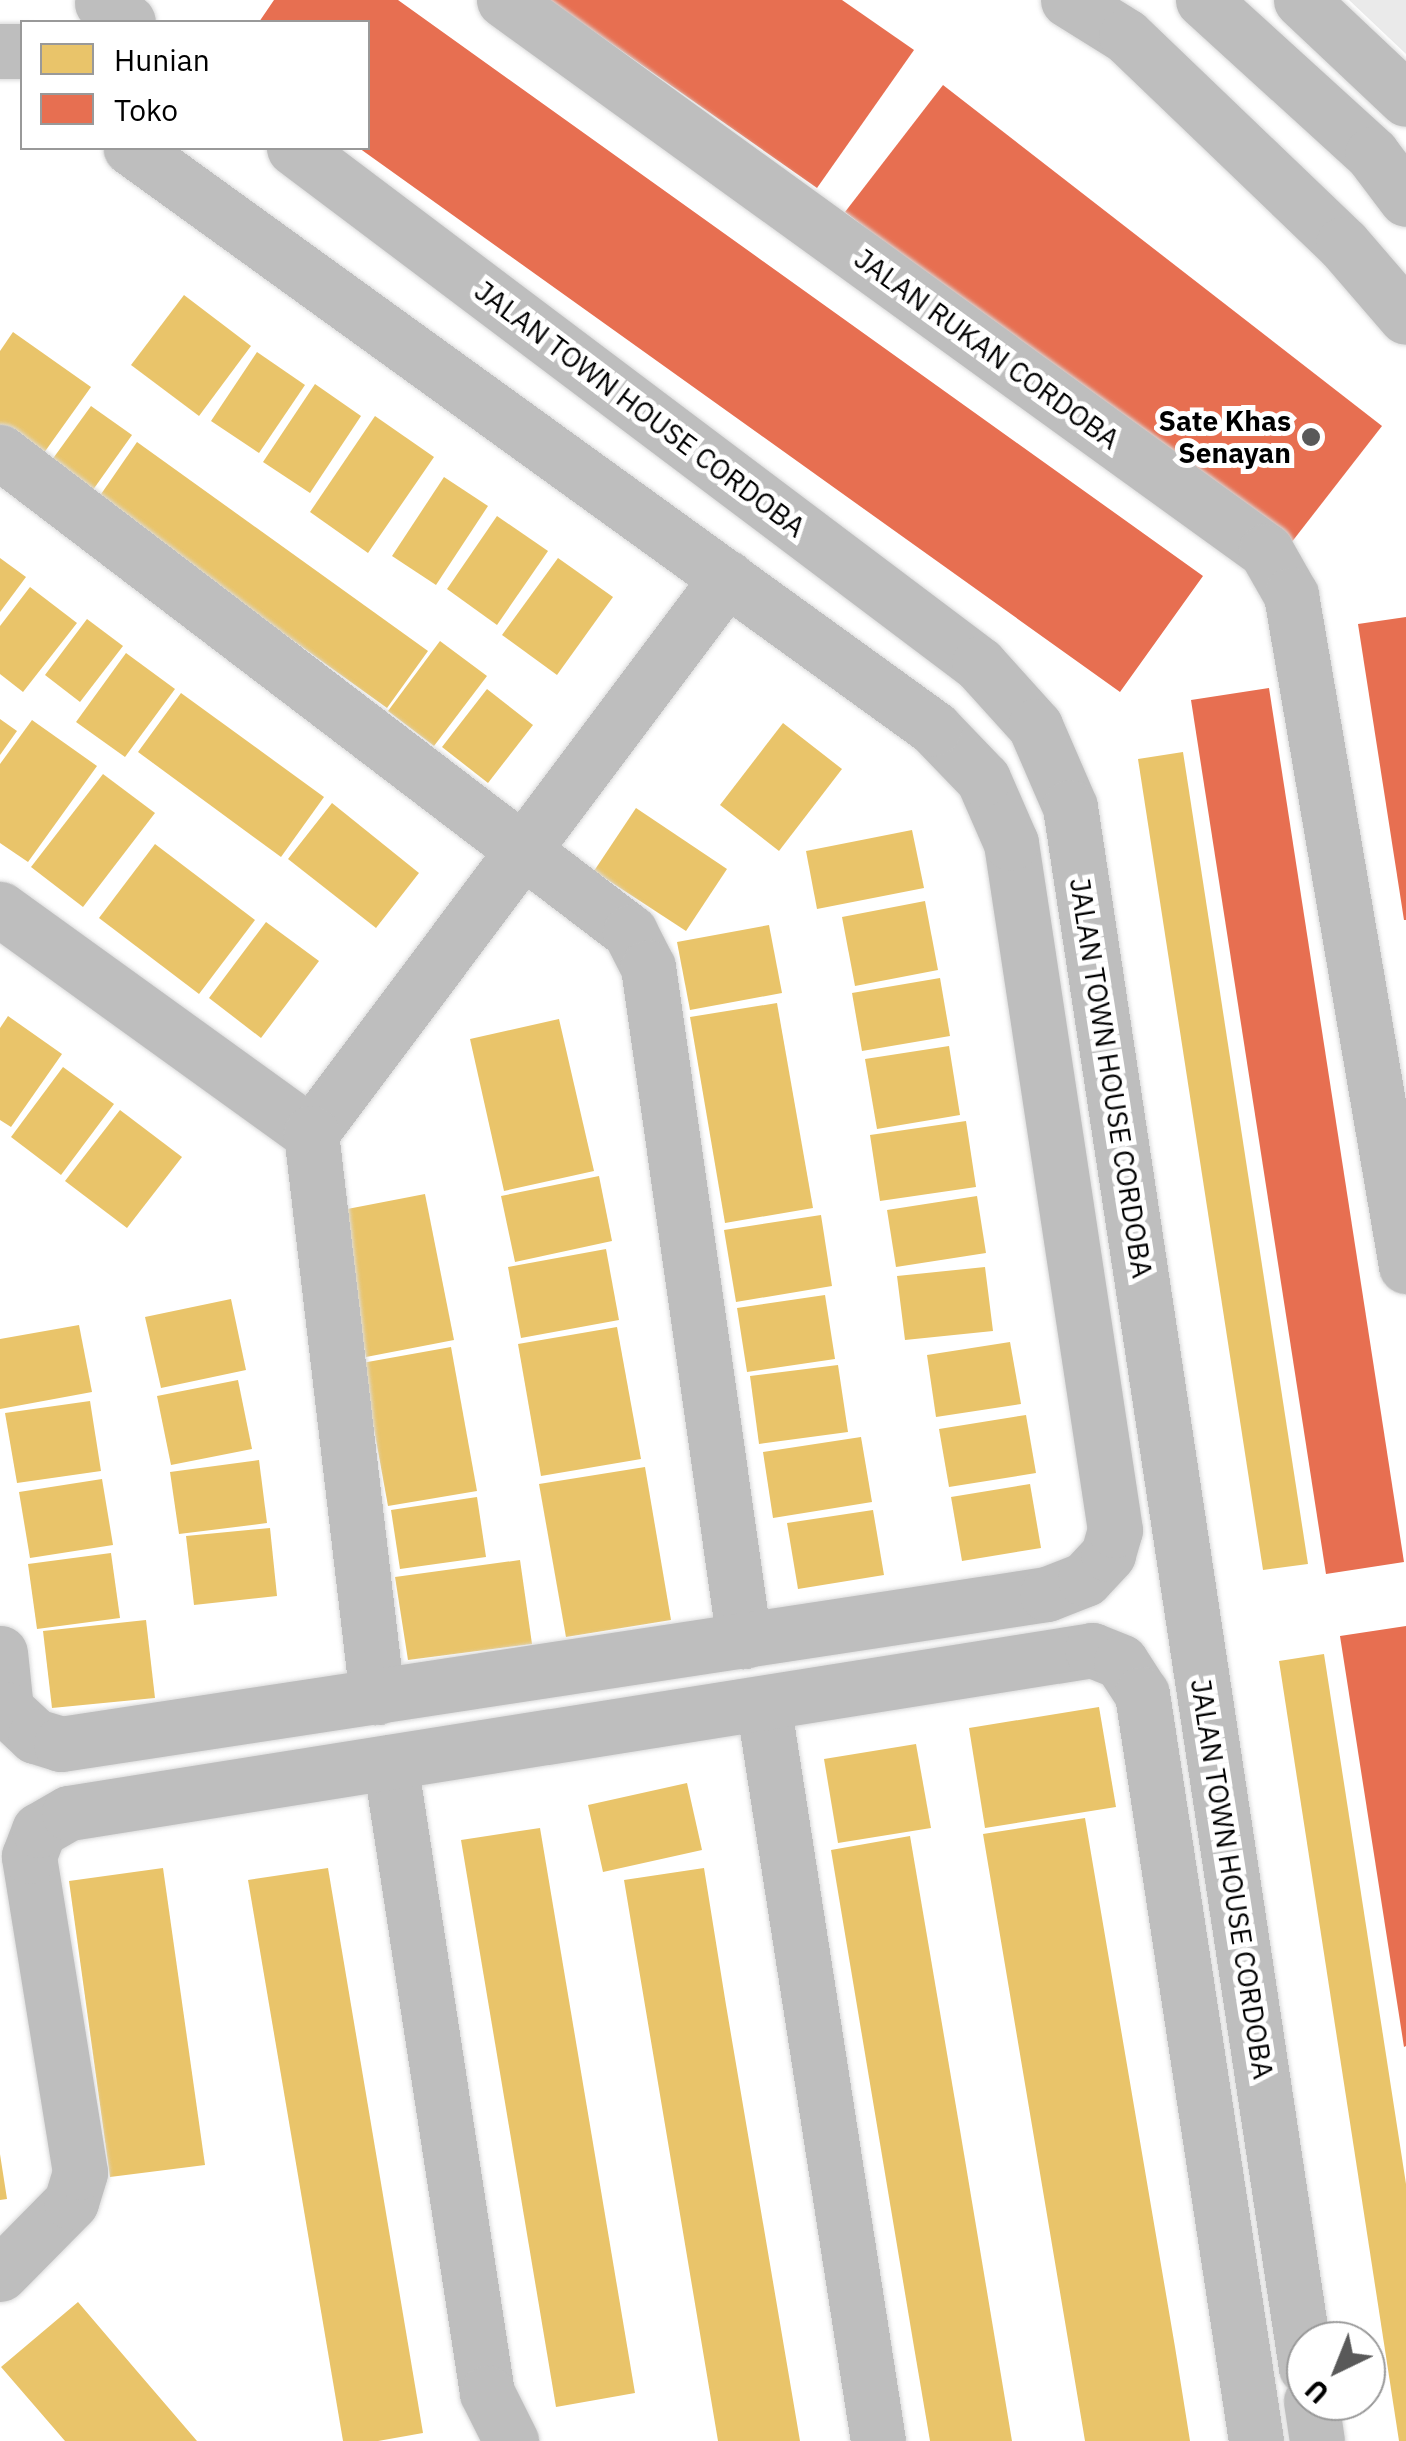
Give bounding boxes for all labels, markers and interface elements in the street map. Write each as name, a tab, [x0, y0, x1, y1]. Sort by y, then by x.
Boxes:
legend	[20, 20, 370, 150]
text: Hunian	[114, 40, 210, 79]
text: Toko	[114, 90, 178, 129]
street label: JALAN RUKAN CORDOBA	[848, 242, 1126, 456]
street label: JALAN TOWN HOUSE CORDOBA	[468, 274, 812, 544]
place label: Sate Khas Senayan	[1159, 404, 1291, 470]
marker: Sate Khas Senayan	[1300, 426, 1322, 448]
street label: JALAN TOWN HOUSE CORDOBA	[1063, 875, 1159, 1281]
street label: JALAN TOWN HOUSE CORDOBA	[1184, 1676, 1280, 2082]
north arrow	[1286, 2321, 1386, 2421]
text: U	[1297, 2372, 1336, 2412]

